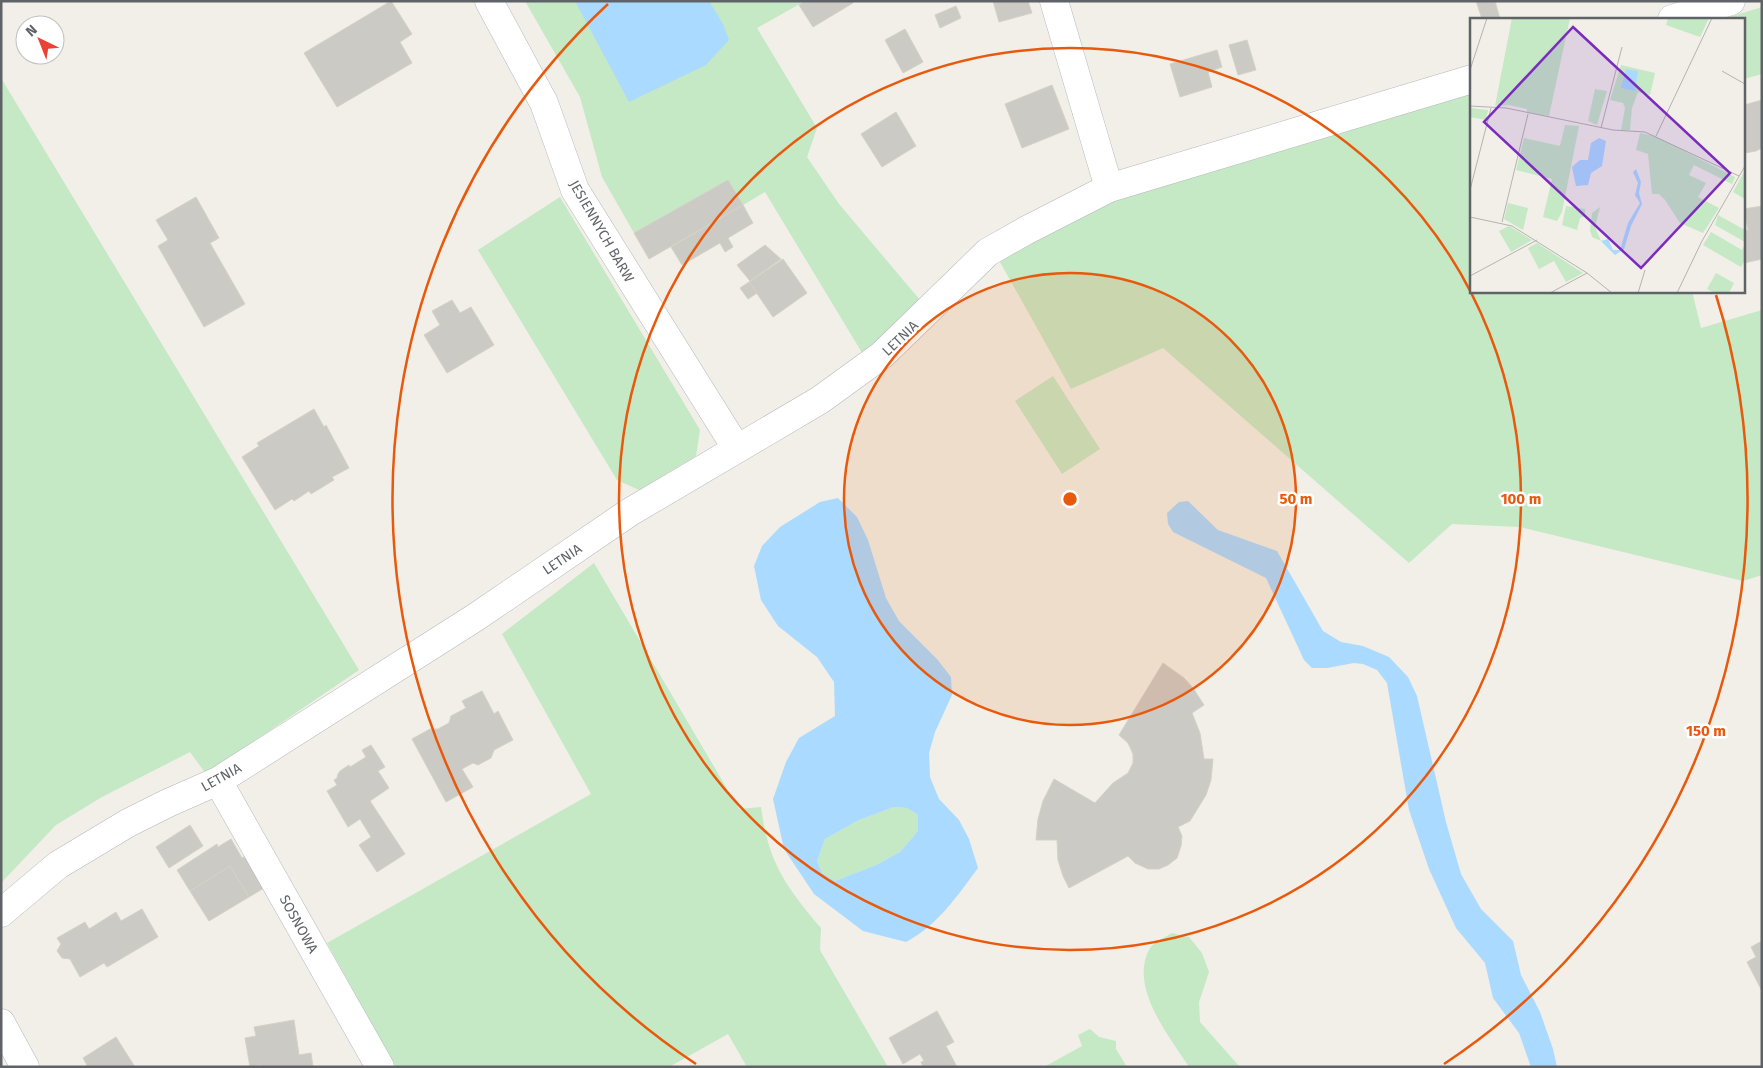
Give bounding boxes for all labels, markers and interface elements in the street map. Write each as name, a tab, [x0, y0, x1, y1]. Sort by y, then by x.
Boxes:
north arrow	[15, 15, 65, 65]
inset map	[1470, 18, 1746, 292]
text: N	[22, 21, 41, 40]
street label: JESIENNYCH BARW	[565, 177, 638, 286]
street label: LETNIA	[879, 317, 922, 360]
centre of rings	[1061, 490, 1079, 508]
text: 50 m	[1279, 490, 1313, 508]
text: 100 m	[1501, 490, 1541, 508]
street label: LETNIA	[540, 540, 585, 579]
text: 150 m	[1686, 722, 1726, 740]
street label: LETNIA	[198, 759, 244, 795]
street label: SOSNOWA	[276, 892, 321, 956]

